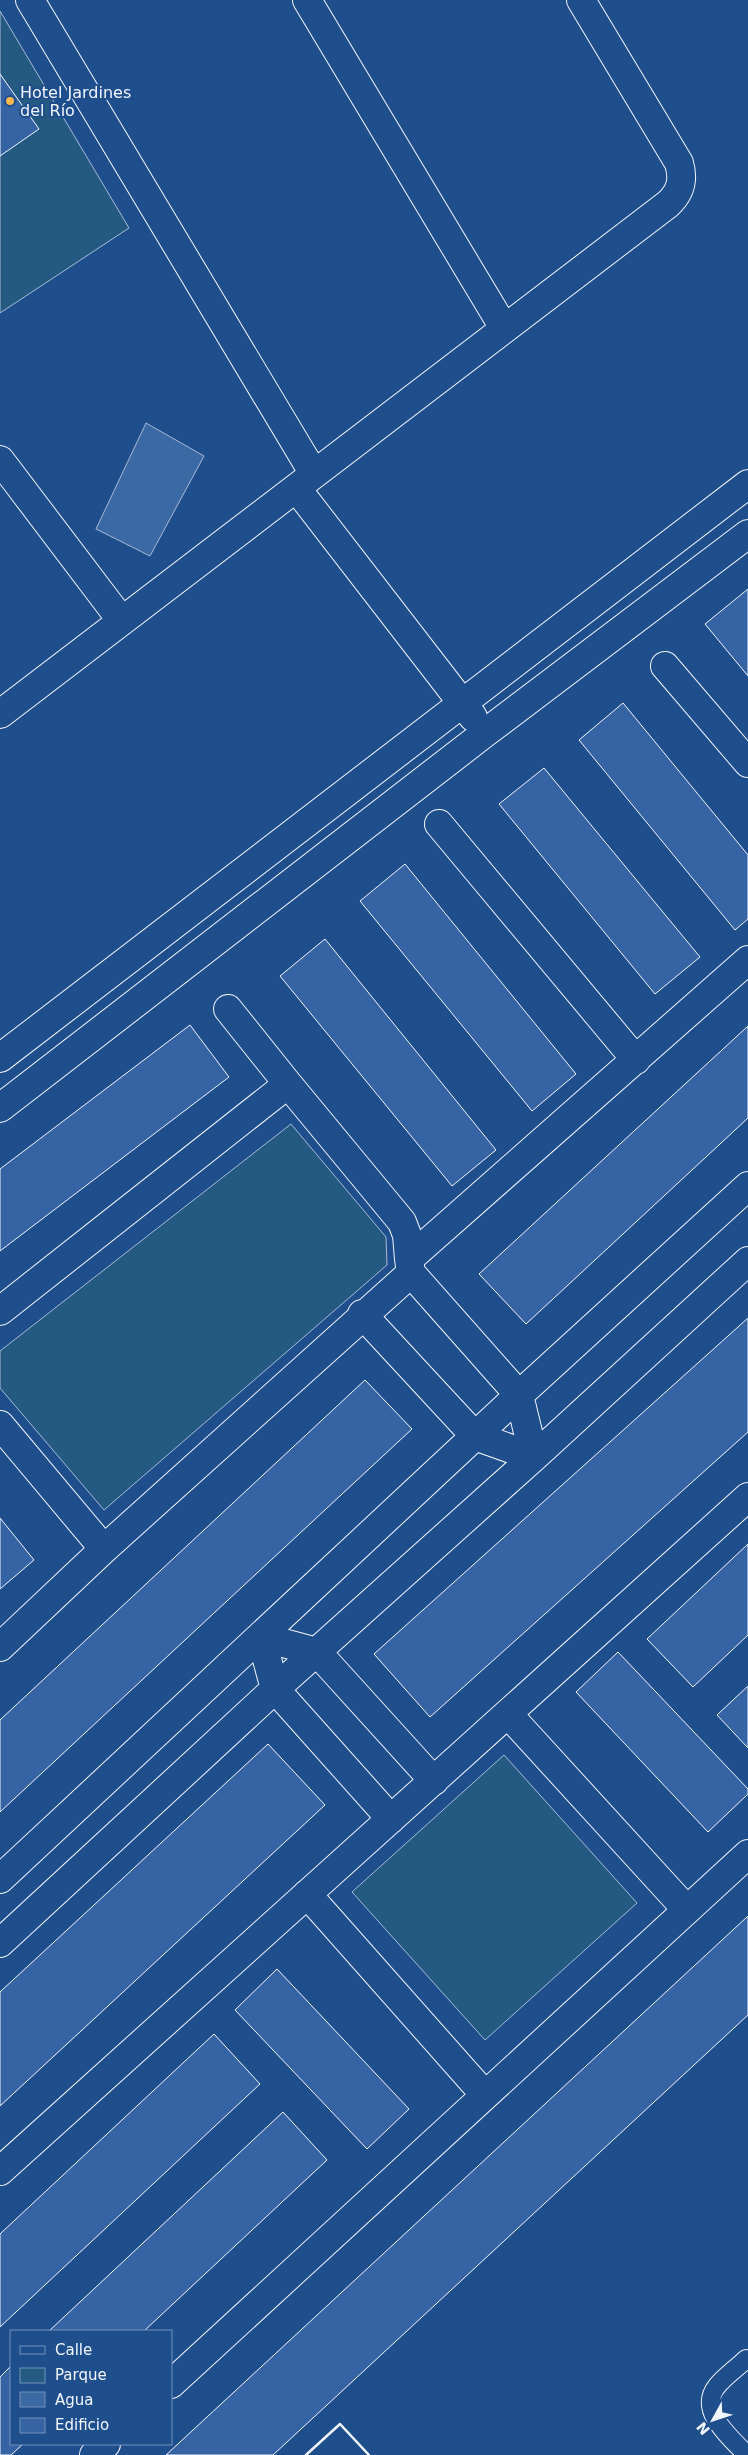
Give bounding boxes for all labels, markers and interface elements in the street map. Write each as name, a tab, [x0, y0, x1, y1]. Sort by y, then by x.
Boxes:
place label: Hotel Jardines del Río	[20, 83, 131, 120]
marker: Hotel Jardines del Río	[4, 95, 16, 107]
legend	[10, 2330, 172, 2445]
text: Calle	[55, 2341, 92, 2359]
text: Parque	[55, 2366, 107, 2384]
text: Agua	[55, 2391, 93, 2409]
north arrow	[688, 2395, 738, 2445]
text: Edificio	[55, 2416, 109, 2434]
text: N	[693, 2419, 713, 2438]

